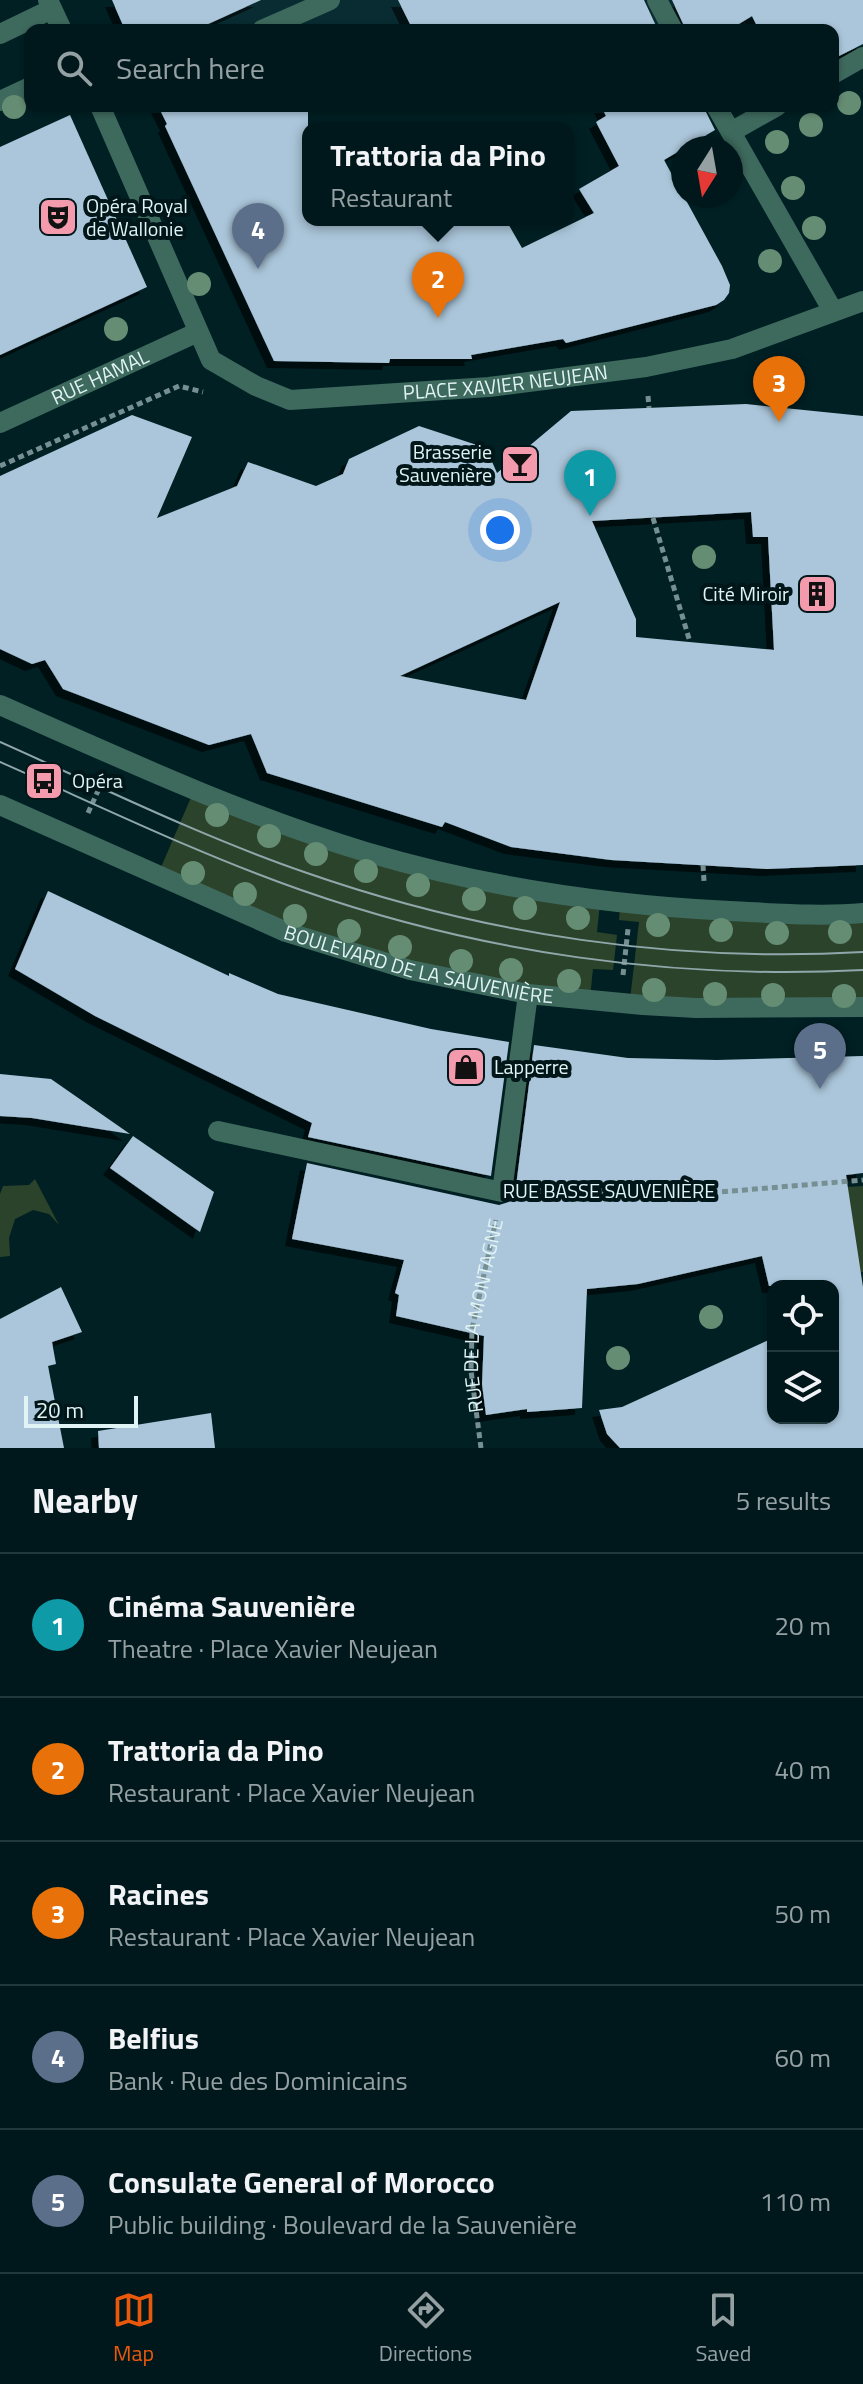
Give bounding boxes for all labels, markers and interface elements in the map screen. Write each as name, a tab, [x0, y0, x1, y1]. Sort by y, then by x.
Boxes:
search box	[24, 24, 839, 112]
text: Search here	[116, 45, 265, 91]
icon: search	[52, 46, 96, 90]
popup	[302, 122, 574, 226]
text: Trattoria da Pino	[330, 132, 546, 178]
north arrow	[671, 136, 743, 208]
text: Restaurant	[330, 178, 452, 217]
place label: Opéra Royal de Wallonie	[86, 190, 188, 244]
theatre icon: Opéra Royal de Wallonie	[37, 196, 79, 238]
pin: 4	[232, 203, 284, 269]
pin: 2	[412, 252, 464, 318]
street label: RUE HAMAL	[46, 341, 154, 412]
street label: PLACE XAVIER NEUJEAN	[402, 356, 610, 408]
pin: 3	[753, 356, 805, 422]
place label: Brasserie Sauvenière	[399, 436, 492, 490]
bar icon: Brasserie Sauvenière	[499, 443, 541, 485]
pin: 1	[564, 450, 616, 516]
your location	[480, 510, 520, 550]
building icon: Cité Miroir	[796, 573, 838, 615]
place label: Cité Miroir	[702, 578, 789, 609]
bus stop icon: Opéra	[23, 760, 65, 802]
place label: Opéra	[72, 765, 123, 796]
street label: BOULEVARD DE LA SAUVENIÈRE	[280, 916, 555, 1011]
pin: 5	[794, 1023, 846, 1089]
shop icon: Lapperre	[445, 1046, 487, 1088]
place label: Lapperre	[494, 1051, 569, 1082]
street label: RUE BASSE SAUVENIÈRE	[503, 1175, 715, 1206]
street label: RUE DE LA MONTAGNE	[455, 1215, 511, 1415]
map controls	[767, 1280, 839, 1424]
button: locate	[767, 1280, 839, 1352]
button: layers	[767, 1352, 839, 1424]
scale bar	[24, 1392, 138, 1428]
text: 20 m	[36, 1393, 84, 1427]
text: Nearby	[32, 1474, 138, 1526]
text: 5 results	[736, 1481, 831, 1520]
text: Cinéma Sauvenière	[108, 1583, 355, 1629]
text: 1	[51, 1606, 65, 1645]
text: 20 m	[774, 1606, 831, 1645]
text: Theatre · Place Xavier Neujean	[108, 1629, 438, 1668]
text: Trattoria da Pino	[108, 1727, 324, 1773]
text: 2	[51, 1750, 65, 1789]
text: 40 m	[774, 1750, 831, 1789]
text: Restaurant · Place Xavier Neujean	[108, 1773, 475, 1812]
text: Racines	[108, 1871, 209, 1917]
text: 3	[51, 1894, 65, 1933]
text: 50 m	[774, 1894, 831, 1933]
text: Restaurant · Place Xavier Neujean	[108, 1917, 475, 1956]
text: Belfius	[108, 2015, 199, 2061]
text: 4	[51, 2038, 65, 2077]
text: 60 m	[774, 2038, 831, 2077]
text: Bank · Rue des Dominicains	[108, 2061, 408, 2100]
text: Consulate General of Morocco	[108, 2159, 495, 2205]
text: 5	[51, 2182, 65, 2221]
text: 110 m	[760, 2182, 831, 2221]
text: Public building · Boulevard de la Sauvenière	[108, 2205, 577, 2244]
tab: Map	[112, 2288, 156, 2370]
tab: Directions	[379, 2288, 472, 2370]
tab: Saved	[695, 2288, 751, 2370]

